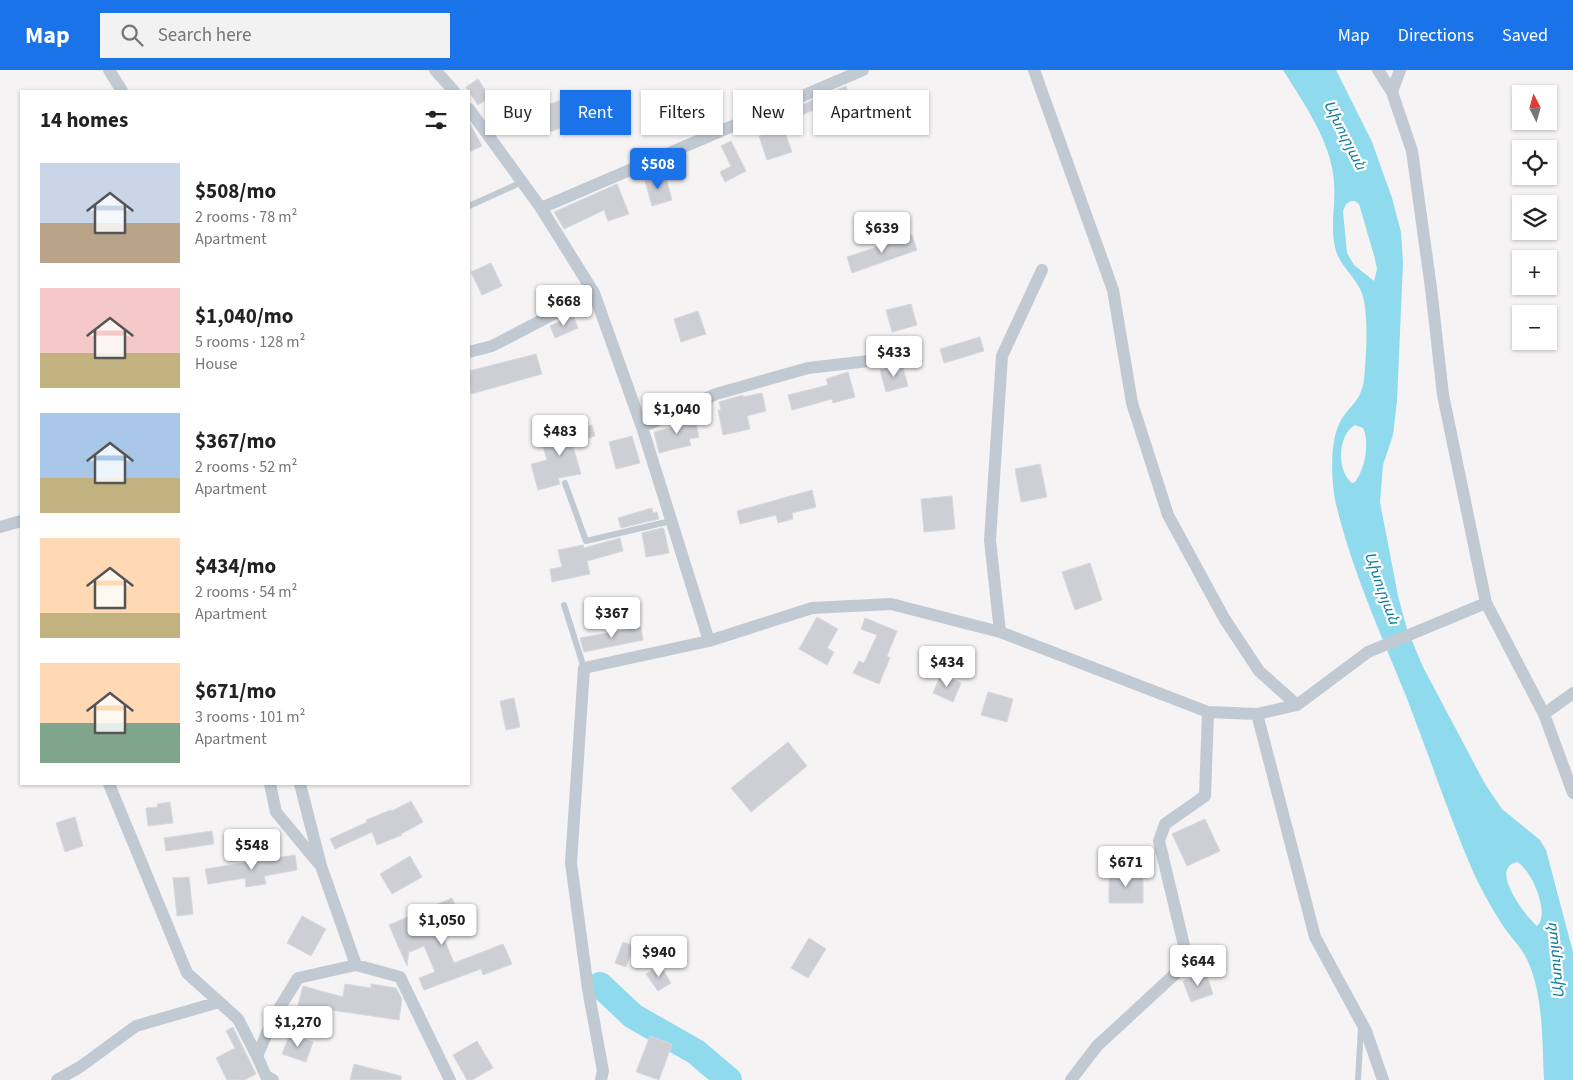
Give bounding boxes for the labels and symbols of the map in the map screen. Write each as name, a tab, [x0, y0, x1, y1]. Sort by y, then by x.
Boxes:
north arrow	[1512, 85, 1558, 130]
water label: Ախուրյան	[1318, 97, 1372, 175]
pin: $508	[628, 148, 688, 190]
pin: $639	[852, 212, 912, 254]
pin: $668	[534, 284, 594, 327]
pin: $433	[864, 336, 924, 378]
pin: $1,040	[636, 392, 718, 435]
pin: $483	[530, 414, 590, 457]
water label: Ախուրյան	[1359, 549, 1405, 628]
pin: $367	[582, 596, 642, 639]
pin: $434	[917, 646, 977, 688]
pin: $548	[222, 828, 282, 871]
pin: $671	[1096, 846, 1156, 888]
pin: $1,050	[401, 904, 483, 946]
water label: Ախուրյան	[1541, 921, 1570, 1000]
pin: $940	[629, 936, 689, 978]
pin: $644	[1168, 944, 1228, 987]
pin: $1,270	[257, 1006, 339, 1048]

